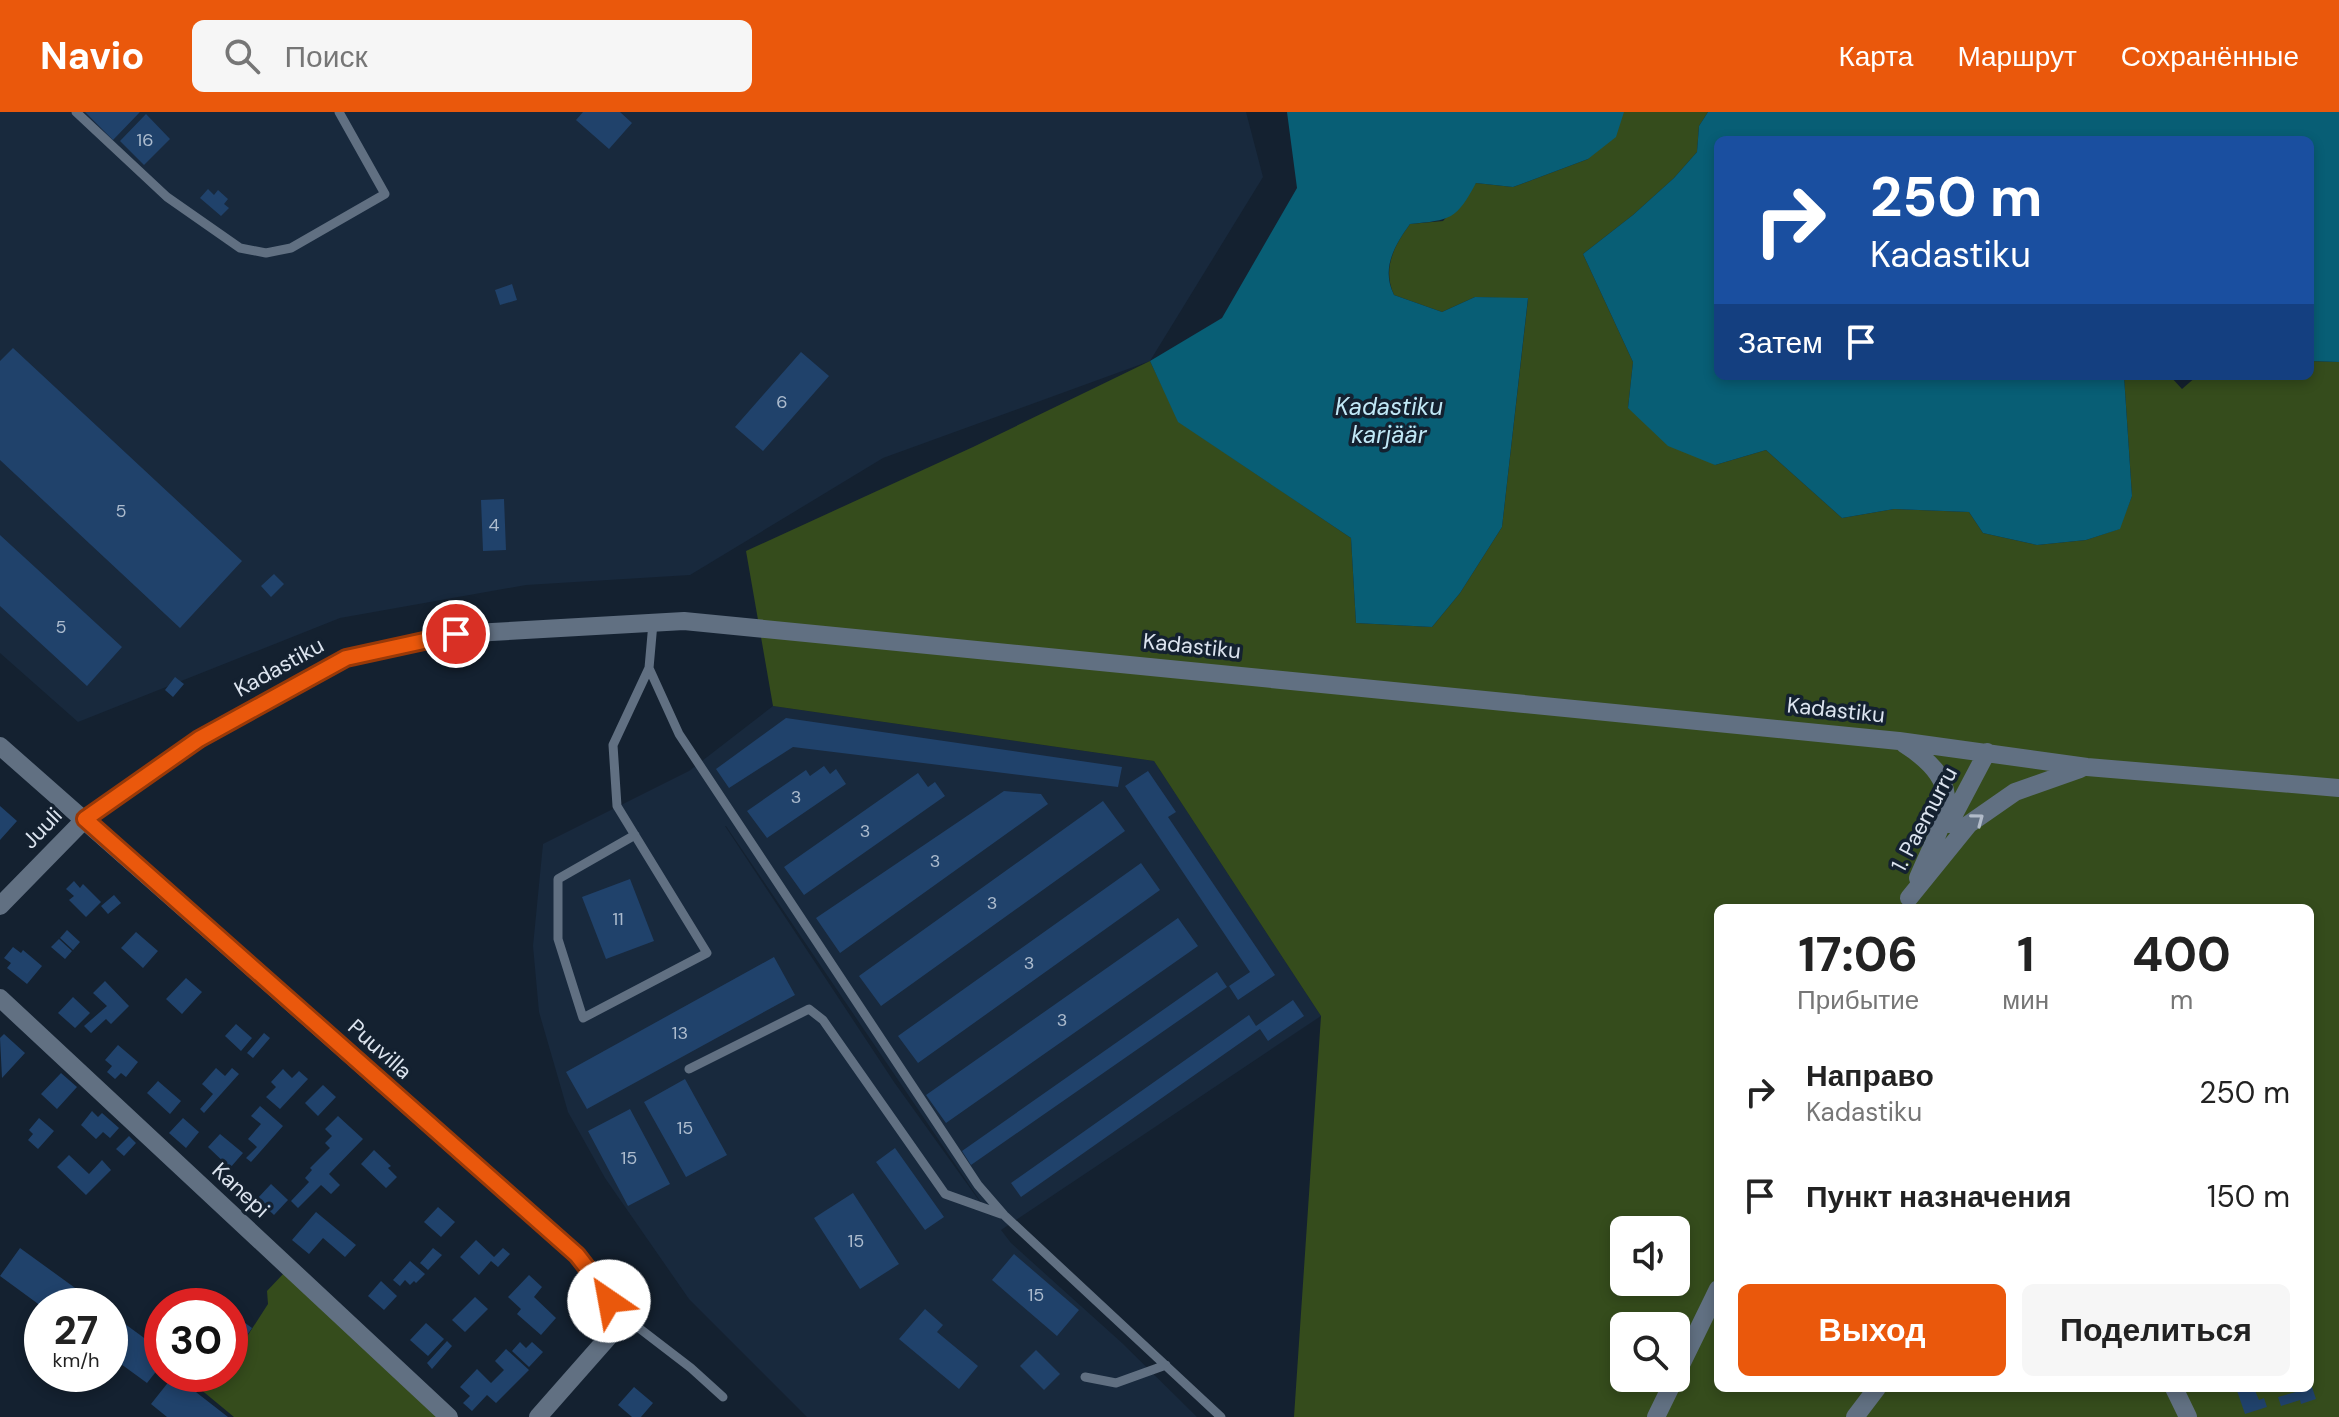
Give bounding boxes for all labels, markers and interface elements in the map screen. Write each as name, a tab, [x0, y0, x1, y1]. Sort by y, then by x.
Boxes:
search box	[192, 20, 752, 92]
text: Navio	[40, 31, 144, 81]
icon: search	[220, 34, 264, 78]
text: Поиск	[284, 37, 368, 76]
text: Карта	[1838, 38, 1913, 75]
text: Маршрут	[1957, 38, 2077, 75]
text: Сохранённые	[2121, 38, 2299, 75]
house number: 16	[137, 128, 153, 152]
text: 250 m	[1870, 160, 2042, 233]
icon: right	[1738, 168, 1842, 272]
text: Kadastiku	[1870, 231, 2031, 278]
icon: arrive	[1839, 320, 1883, 364]
text: Затем	[1738, 323, 1823, 362]
house number: 6	[776, 390, 788, 414]
water label: Kadastiku karjäär	[1335, 391, 1443, 450]
house number: 5	[116, 499, 126, 523]
house number: 4	[489, 513, 500, 537]
pin	[422, 600, 490, 668]
icon: arrive	[434, 612, 478, 656]
house number: 5	[56, 615, 66, 639]
street label: Kadastiku	[1142, 626, 1242, 666]
street label: Kadastiku	[229, 630, 329, 704]
street label: Kadastiku	[1786, 690, 1886, 730]
street label: 1. Paemurru	[1884, 761, 1964, 877]
house number: 3	[791, 785, 801, 809]
street label: Juuli	[15, 801, 69, 855]
one-way arrow	[1969, 814, 1984, 828]
house number: 3	[860, 819, 870, 843]
house number: 3	[930, 849, 940, 873]
house number: 3	[987, 891, 997, 915]
house number: 11	[612, 907, 624, 931]
text: 17:06	[1798, 923, 1918, 986]
text: 1	[2017, 923, 2034, 986]
text: 400	[2132, 923, 2231, 986]
house number: 3	[1024, 951, 1034, 975]
text: Прибытие	[1797, 983, 1919, 1017]
text: мин	[2002, 983, 2049, 1017]
text: m	[2170, 983, 2193, 1017]
house number: 3	[1057, 1008, 1067, 1032]
street label: Puuvilla	[342, 1013, 418, 1085]
house number: 13	[672, 1021, 688, 1045]
text: Направо	[1806, 1056, 1934, 1095]
icon: right	[1738, 1070, 1782, 1114]
text: 250 m	[2199, 1073, 2290, 1112]
text: Kadastiku	[1806, 1095, 1922, 1129]
house number: 15	[677, 1116, 693, 1140]
house number: 15	[621, 1146, 637, 1170]
street label: Kanepi	[206, 1156, 276, 1224]
icon: arrive	[1738, 1174, 1782, 1218]
text: Пункт назначения	[1806, 1177, 2071, 1216]
text: 150 m	[2207, 1177, 2290, 1216]
map controls	[1610, 1216, 1690, 1392]
button: sound	[1610, 1216, 1690, 1296]
house number: 15	[848, 1229, 864, 1253]
position arrow	[567, 1259, 651, 1343]
house number: 15	[1028, 1283, 1044, 1307]
button: Выход	[1738, 1284, 2006, 1376]
button: Поделиться	[2022, 1284, 2290, 1376]
speed limit sign: 30	[144, 1288, 248, 1392]
text: 27	[54, 1304, 98, 1356]
button: search	[1610, 1312, 1690, 1392]
text: km/h	[52, 1347, 100, 1373]

